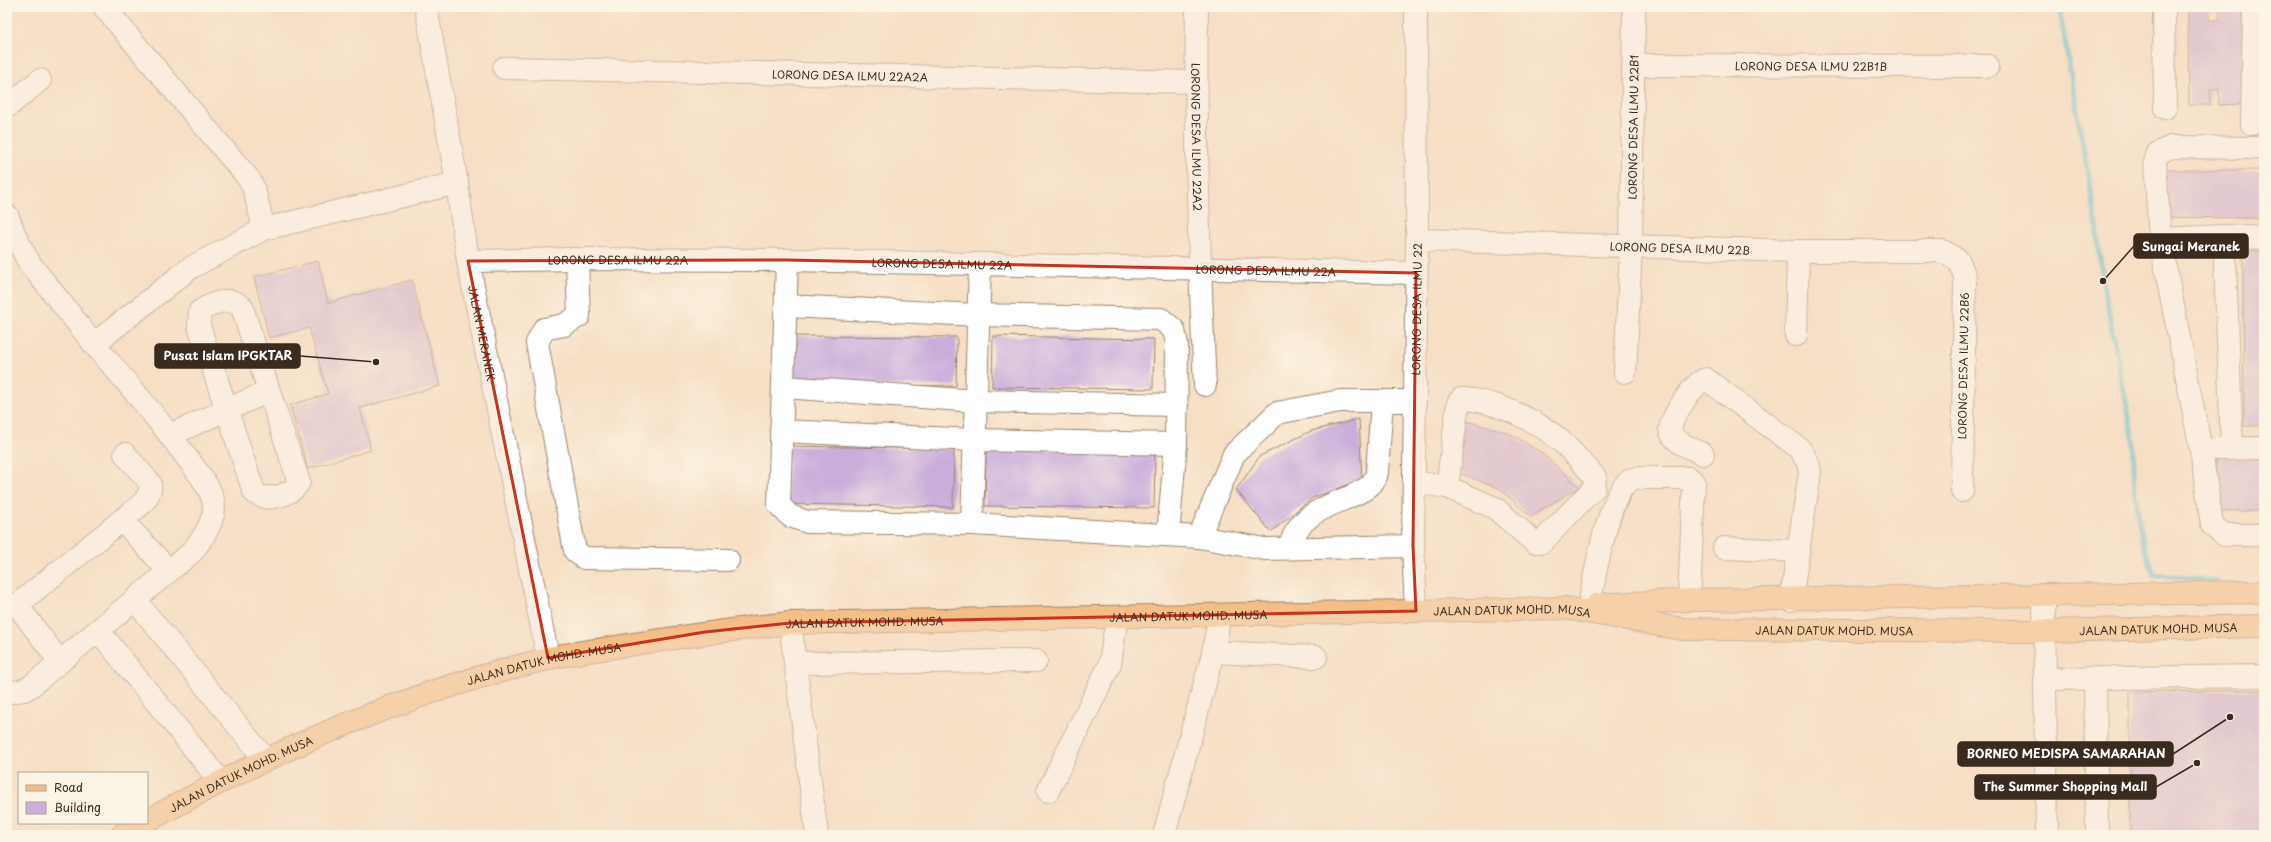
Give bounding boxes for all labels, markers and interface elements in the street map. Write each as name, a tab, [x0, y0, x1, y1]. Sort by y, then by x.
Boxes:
street label: LORONG DESA ILMU 22B1	[1623, 55, 1642, 200]
street label: LORONG DESA ILMU 22B1B	[1735, 57, 1887, 74]
street label: LORONG DESA ILMU 22A2	[1188, 63, 1207, 212]
street label: LORONG DESA ILMU 22A2A	[772, 65, 928, 85]
callout: Sungai Meranek	[2134, 234, 2248, 258]
street label: LORONG DESA ILMU 22B	[1609, 237, 1750, 258]
text: Sungai Meranek	[2142, 237, 2240, 255]
street label: LORONG DESA ILMU 22	[1407, 243, 1425, 375]
street label: LORONG DESA ILMU 22A	[548, 250, 689, 268]
street label: LORONG DESA ILMU 22A	[871, 253, 1013, 273]
street label: LORONG DESA ILMU 22A	[1195, 260, 1337, 280]
street label: JALAN MERANEK	[465, 284, 501, 383]
street label: LORONG DESA ILMU 22B6	[1953, 292, 1973, 440]
callout: Pusat Islam IPGKTAR	[155, 344, 300, 368]
text: Pusat Islam IPGKTAR	[164, 346, 293, 364]
street label: JALAN DATUK MOHD. MUSA	[1433, 599, 1592, 621]
street label: JALAN DATUK MOHD. MUSA	[1109, 605, 1267, 625]
street label: JALAN DATUK MOHD. MUSA	[784, 612, 944, 632]
street label: JALAN DATUK MOHD. MUSA	[2079, 618, 2238, 639]
street label: JALAN DATUK MOHD. MUSA	[1755, 621, 1913, 639]
street label: JALAN DATUK MOHD. MUSA	[464, 638, 622, 689]
street label: JALAN DATUK MOHD. MUSA	[166, 731, 315, 816]
callout: BORNEO MEDISPA SAMARAHAN	[1958, 742, 2173, 766]
text: BORNEO MEDISPA SAMARAHAN	[1967, 744, 2165, 762]
legend	[18, 772, 148, 824]
callout: The Summer Shopping Mall	[1975, 775, 2156, 799]
text: The Summer Shopping Mall	[1983, 777, 2147, 795]
text: Road	[54, 778, 83, 796]
text: Building	[54, 798, 101, 816]

